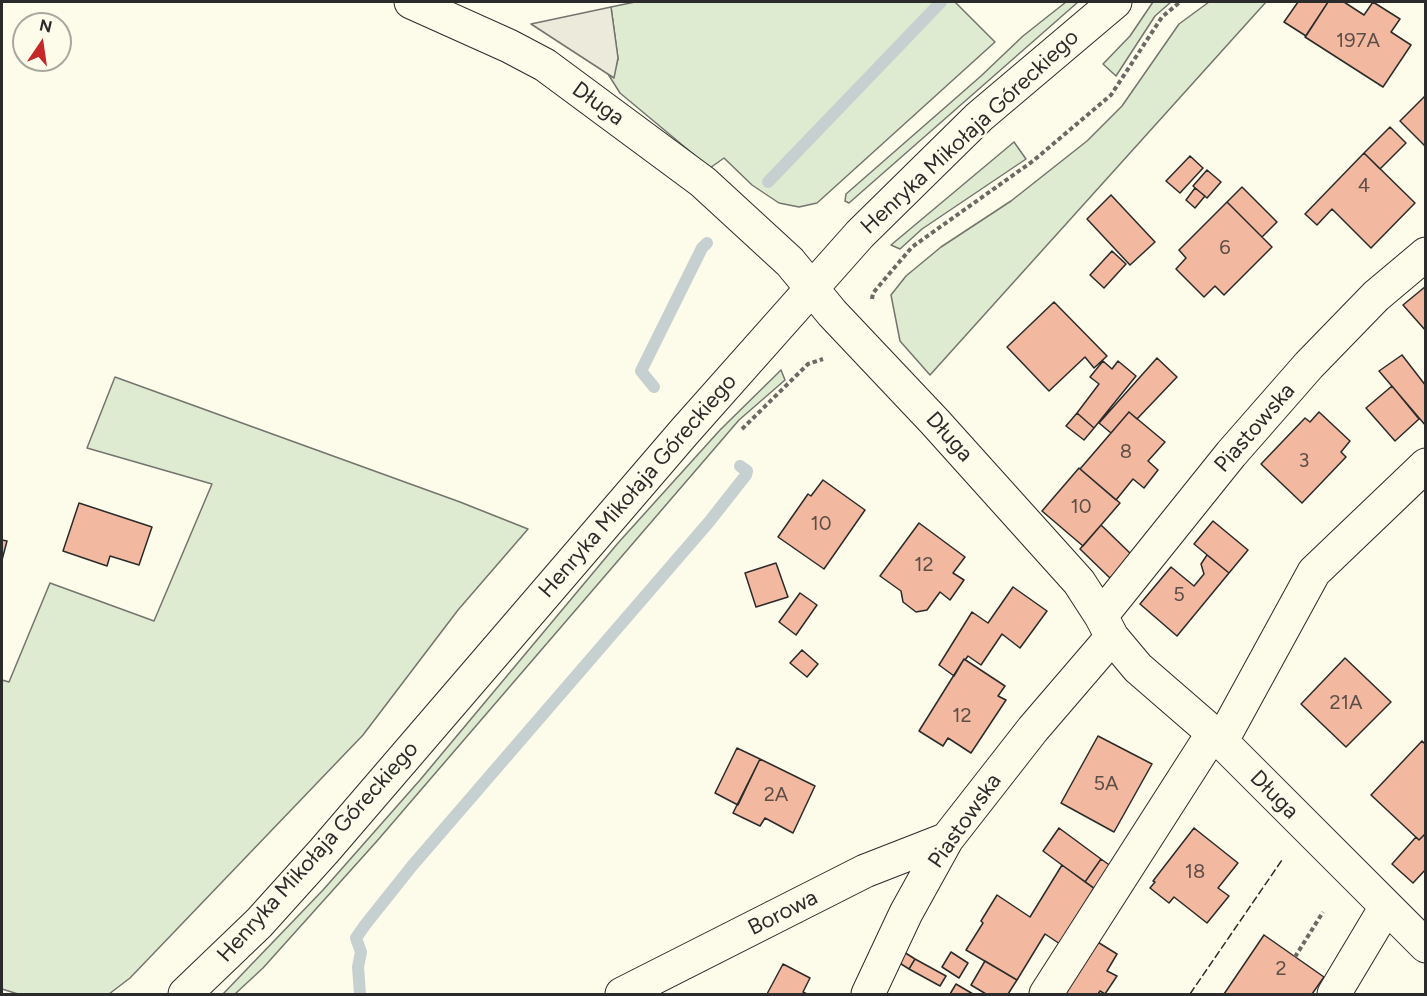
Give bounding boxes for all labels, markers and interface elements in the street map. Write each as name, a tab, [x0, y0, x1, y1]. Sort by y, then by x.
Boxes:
north arrow	[12, 12, 72, 72]
text: N	[38, 15, 54, 37]
street label: Henryka Mikołaja Góreckiego	[856, 24, 1084, 240]
house number: 197A	[1336, 29, 1380, 53]
street label: Długa	[567, 76, 629, 132]
house number: 4	[1358, 174, 1370, 198]
house number: 6	[1219, 236, 1231, 260]
street label: Henryka Mikołaja Góreckiego	[534, 369, 742, 603]
street label: Piastowska	[1209, 378, 1301, 478]
street label: Długa	[920, 407, 978, 467]
house number: 8	[1120, 440, 1132, 464]
house number: 3	[1299, 449, 1309, 473]
house number: 10	[1070, 495, 1092, 519]
house number: 10	[810, 512, 832, 536]
house number: 12	[914, 553, 934, 577]
house number: 5	[1173, 583, 1185, 607]
house number: 21A	[1330, 691, 1362, 715]
house number: 12	[952, 704, 972, 728]
street label: Henryka Mikołaja Góreckiego	[212, 736, 424, 968]
street label: Długa	[1244, 765, 1304, 825]
street label: Piastowska	[923, 769, 1007, 873]
house number: 5A	[1093, 772, 1119, 796]
house number: 2A	[764, 783, 788, 807]
house number: 18	[1185, 860, 1205, 884]
street label: Borowa	[744, 884, 822, 942]
house number: 2	[1275, 957, 1287, 981]

